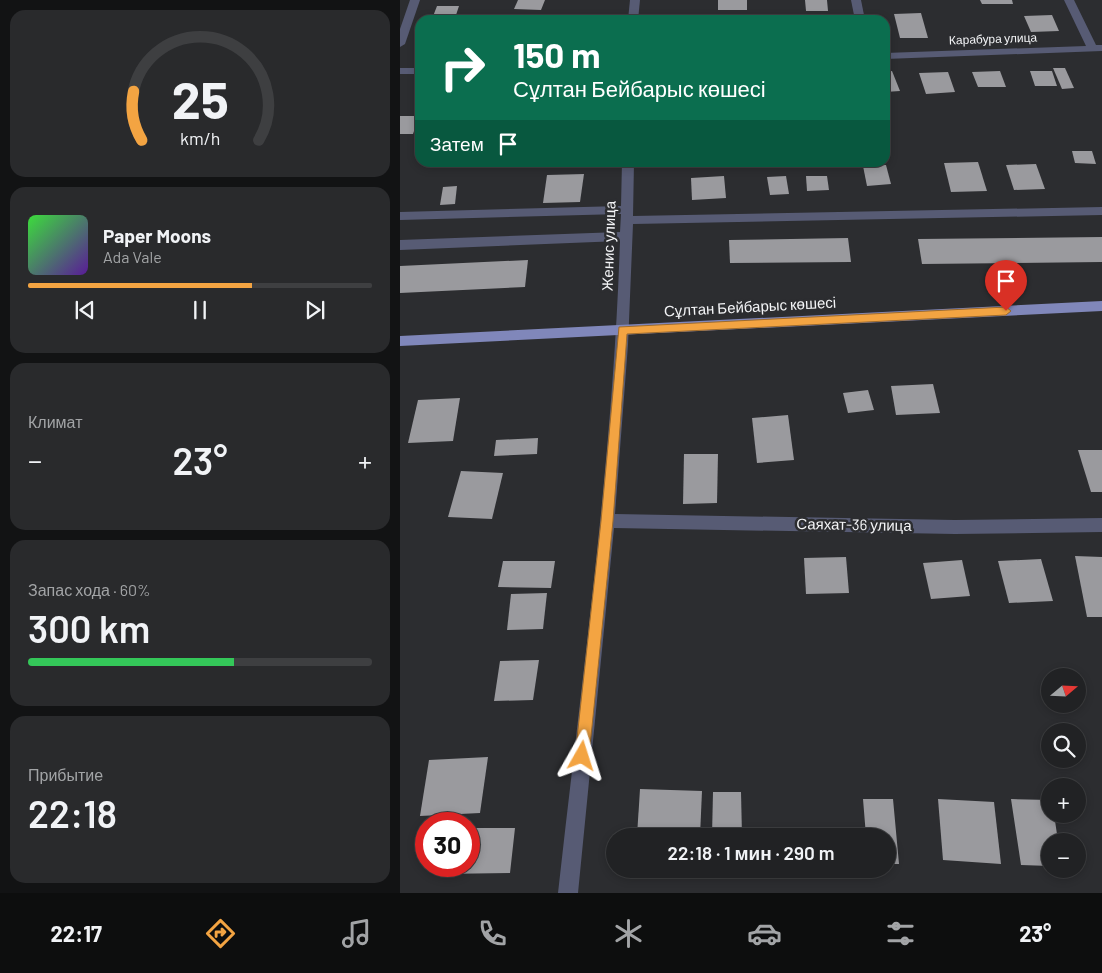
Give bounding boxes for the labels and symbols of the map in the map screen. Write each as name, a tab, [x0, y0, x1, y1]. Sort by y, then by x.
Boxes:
street label: Карабура улица	[949, 29, 1038, 48]
street label: Женис улица	[597, 200, 619, 291]
pin	[985, 260, 1027, 311]
street label: Сұлтан Бейбарыс көшесі	[663, 293, 836, 319]
street label: Саяхат-36 улица	[796, 514, 912, 534]
north arrow	[1041, 668, 1086, 712]
position arrow	[555, 729, 607, 781]
speed limit sign: 30	[415, 812, 480, 877]

